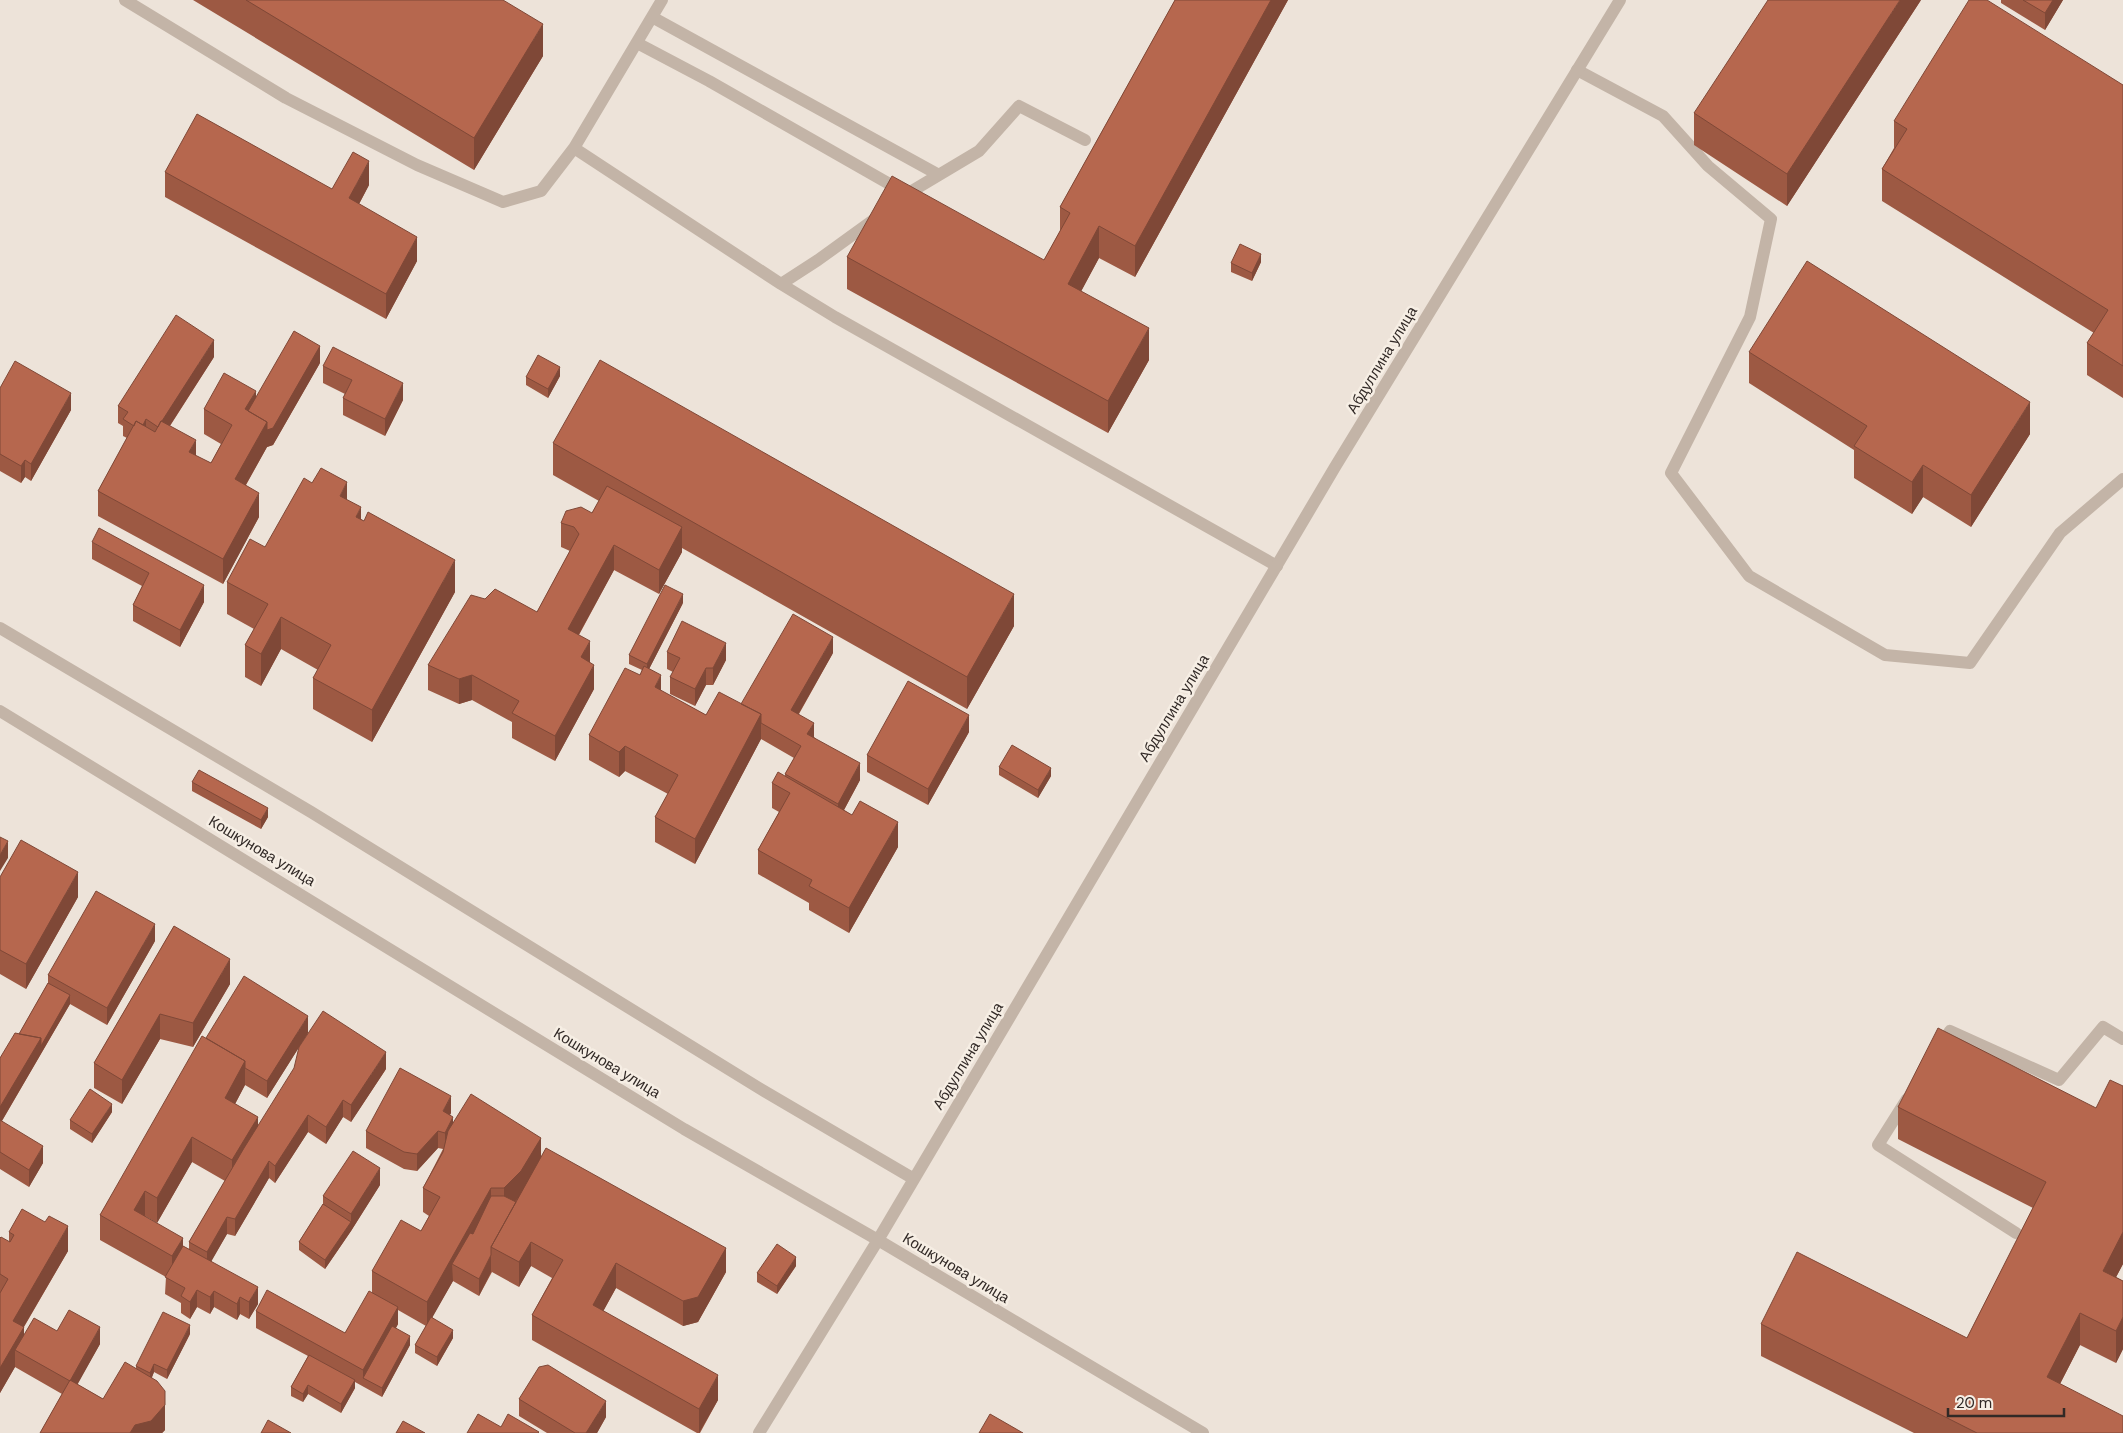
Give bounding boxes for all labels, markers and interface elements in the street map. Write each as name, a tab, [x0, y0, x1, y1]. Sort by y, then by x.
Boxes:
street label: Абдуллина улица	[1342, 302, 1422, 417]
street label: Абдуллина улица	[1134, 650, 1214, 765]
street label: Кошкунова улица	[205, 811, 320, 891]
street label: Абдуллина улица	[928, 998, 1008, 1113]
street label: Кошкунова улица	[550, 1023, 665, 1103]
street label: Кошкунова улица	[899, 1228, 1014, 1308]
scale bar	[1948, 1386, 2064, 1418]
text: 20 m	[1956, 1393, 1992, 1413]

